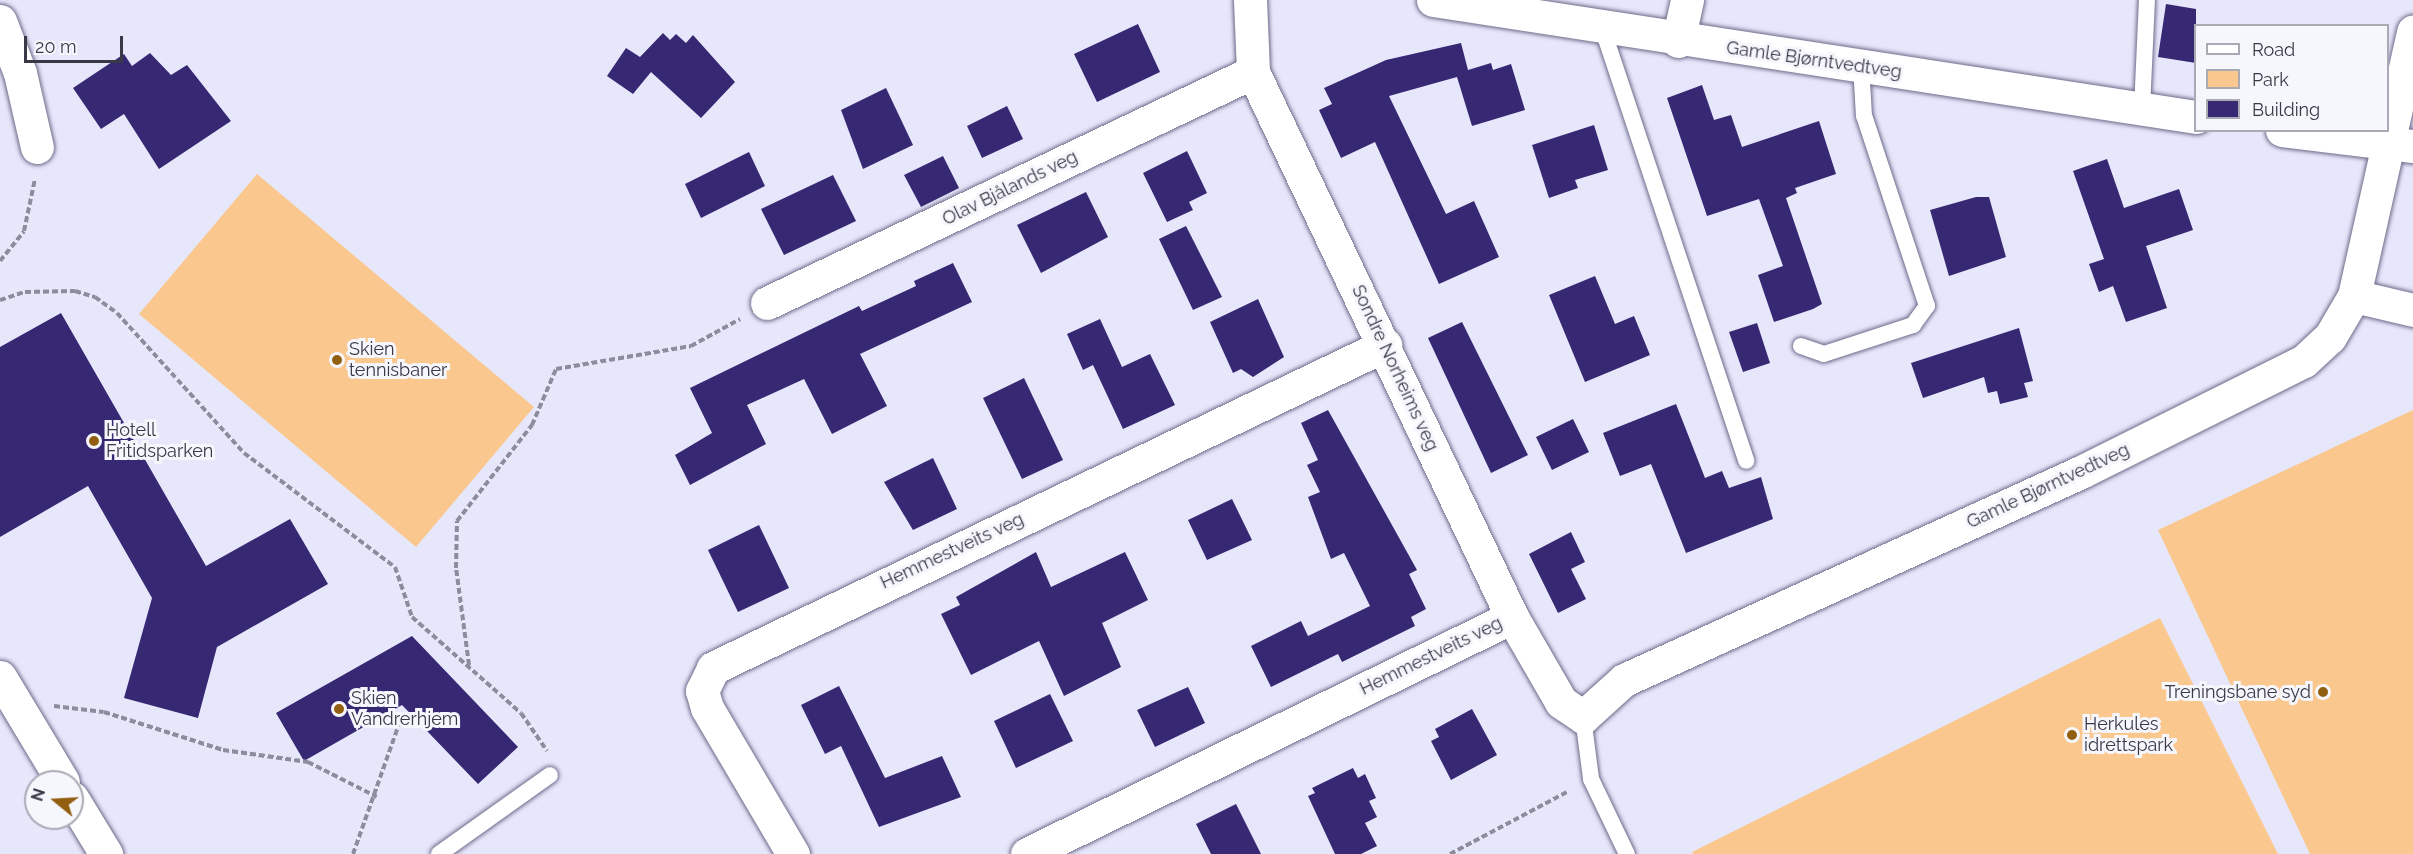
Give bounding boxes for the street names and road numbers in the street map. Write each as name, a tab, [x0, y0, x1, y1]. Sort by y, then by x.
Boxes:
street label: Gamle Bjørntvedtveg	[1725, 37, 1903, 83]
street label: Olav Bjålands veg	[938, 146, 1082, 230]
street label: Sondre Norheims veg	[1347, 281, 1443, 455]
street label: Gamle Bjørntvedtveg	[1963, 439, 2133, 533]
street label: Hemmestveits veg	[877, 508, 1027, 594]
street label: Hemmestveits veg	[1356, 612, 1506, 700]

